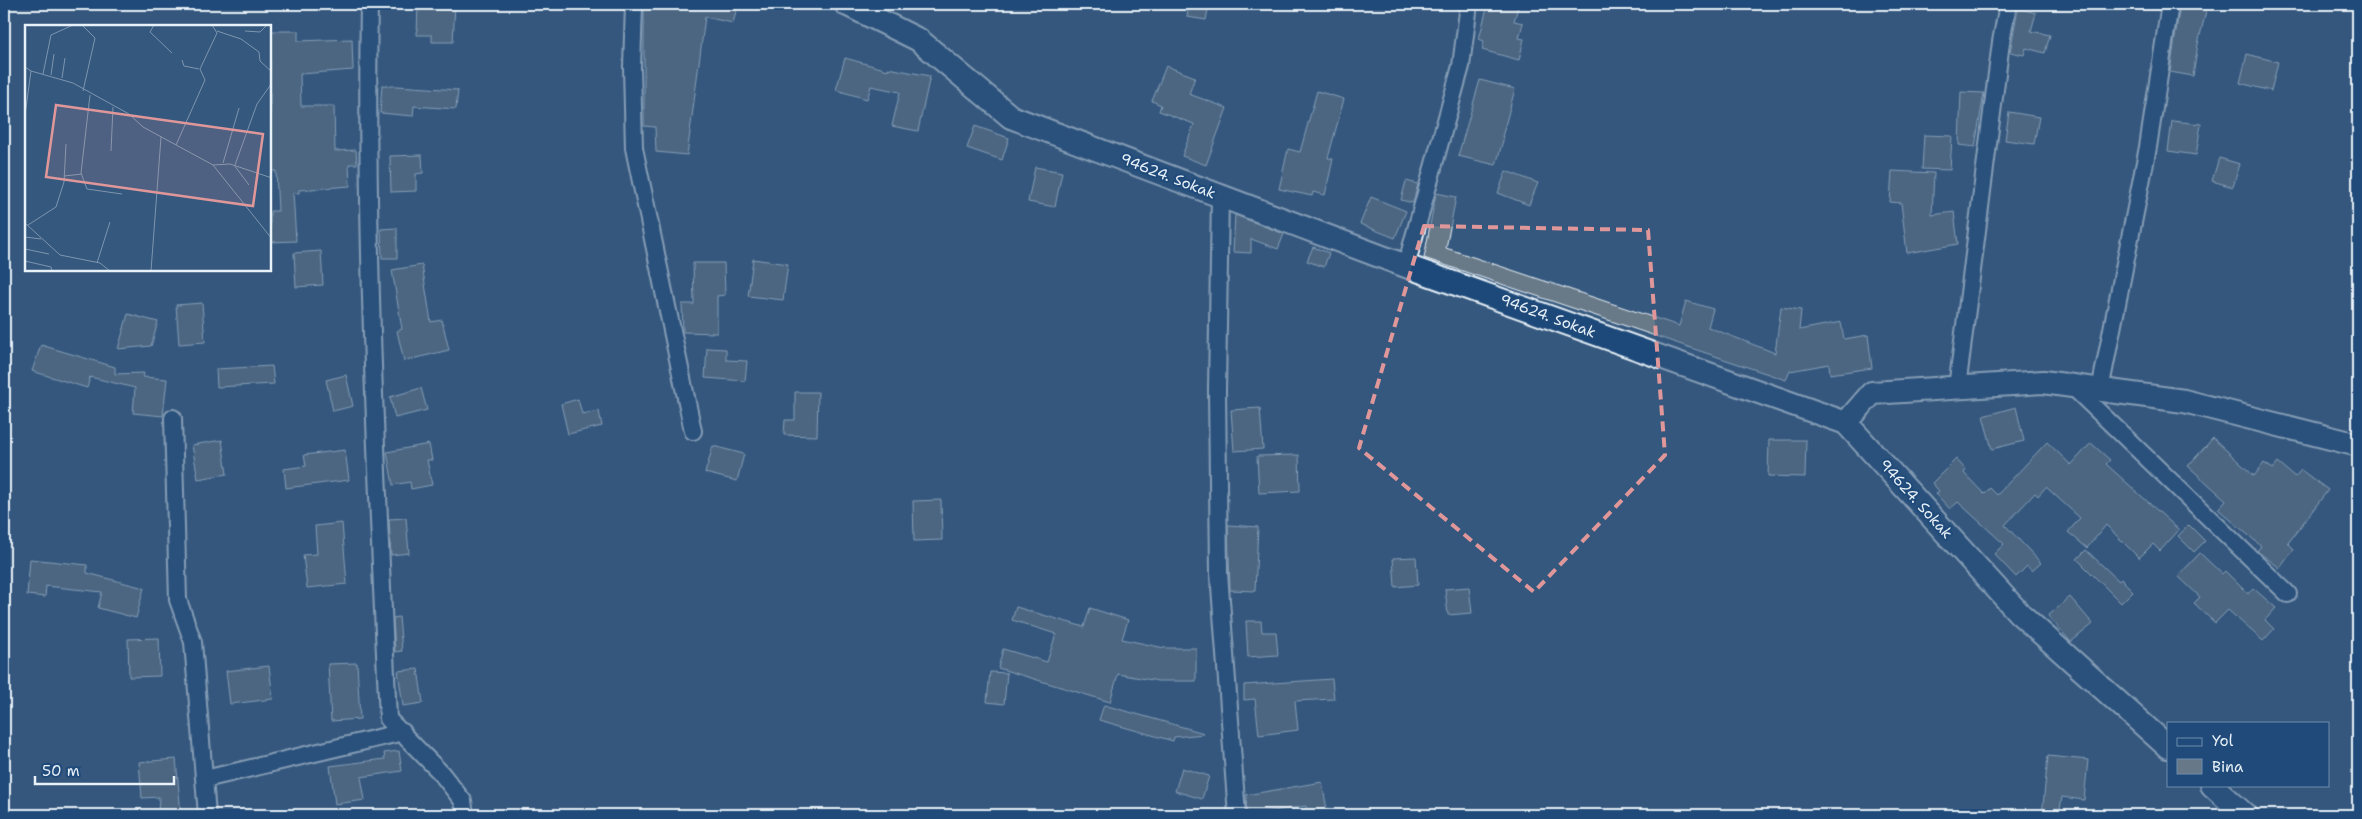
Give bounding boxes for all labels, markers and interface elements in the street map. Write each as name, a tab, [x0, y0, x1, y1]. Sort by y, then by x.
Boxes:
inset map	[25, 25, 271, 271]
street label: 94624. Sokak	[1117, 149, 1219, 203]
street label: 94624. Sokak	[1497, 289, 1599, 343]
street label: 94624. Sokak	[1875, 455, 1957, 543]
legend	[2167, 722, 2330, 786]
text: Yol	[2212, 731, 2234, 751]
scale bar	[35, 754, 174, 786]
text: Bina	[2212, 757, 2244, 777]
text: 50 m	[42, 761, 80, 781]

